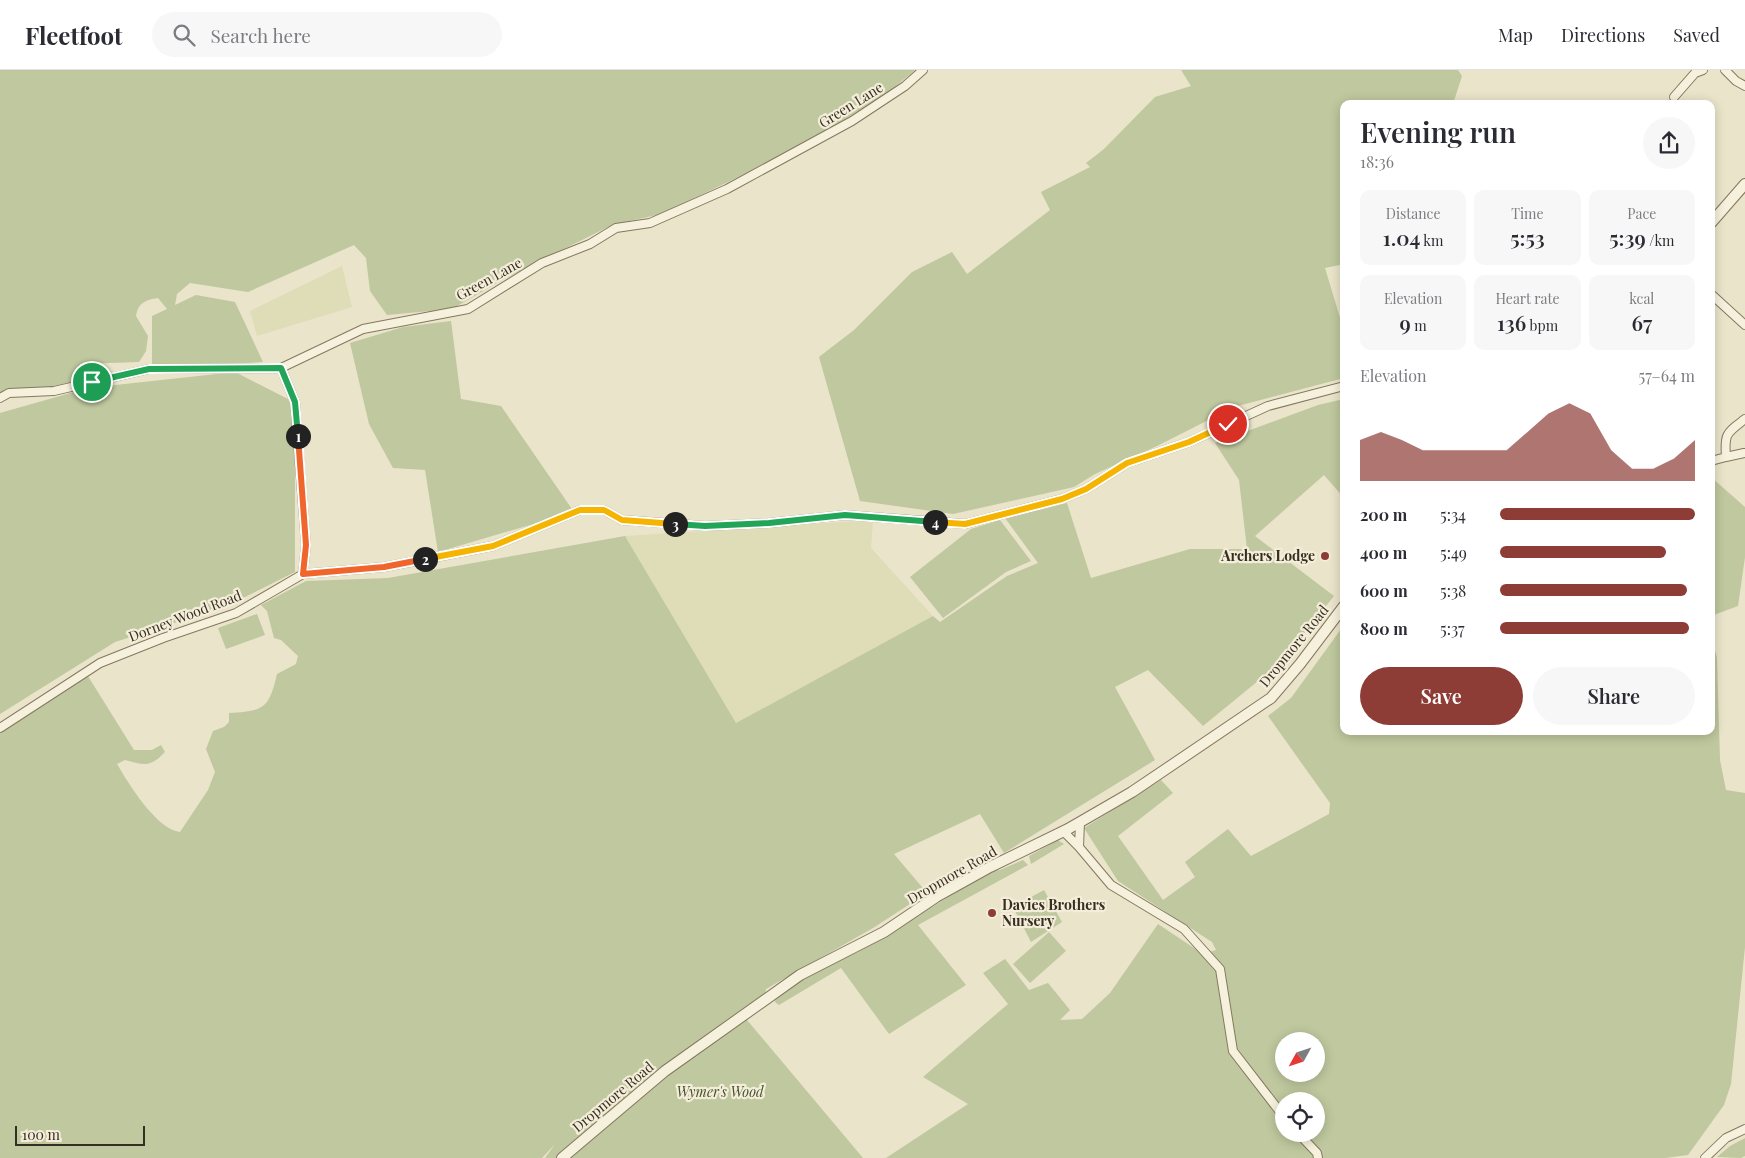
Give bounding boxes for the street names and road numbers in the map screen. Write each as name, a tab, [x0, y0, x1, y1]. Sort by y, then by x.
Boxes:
street label: Green Lane	[815, 77, 886, 132]
street label: Green Lane	[452, 253, 525, 304]
street label: Dorney Wood Road	[126, 585, 244, 646]
street label: Dropmore Road	[1255, 601, 1333, 691]
street label: Dropmore Road	[904, 841, 1000, 908]
street label: Dropmore Road	[568, 1057, 657, 1136]

